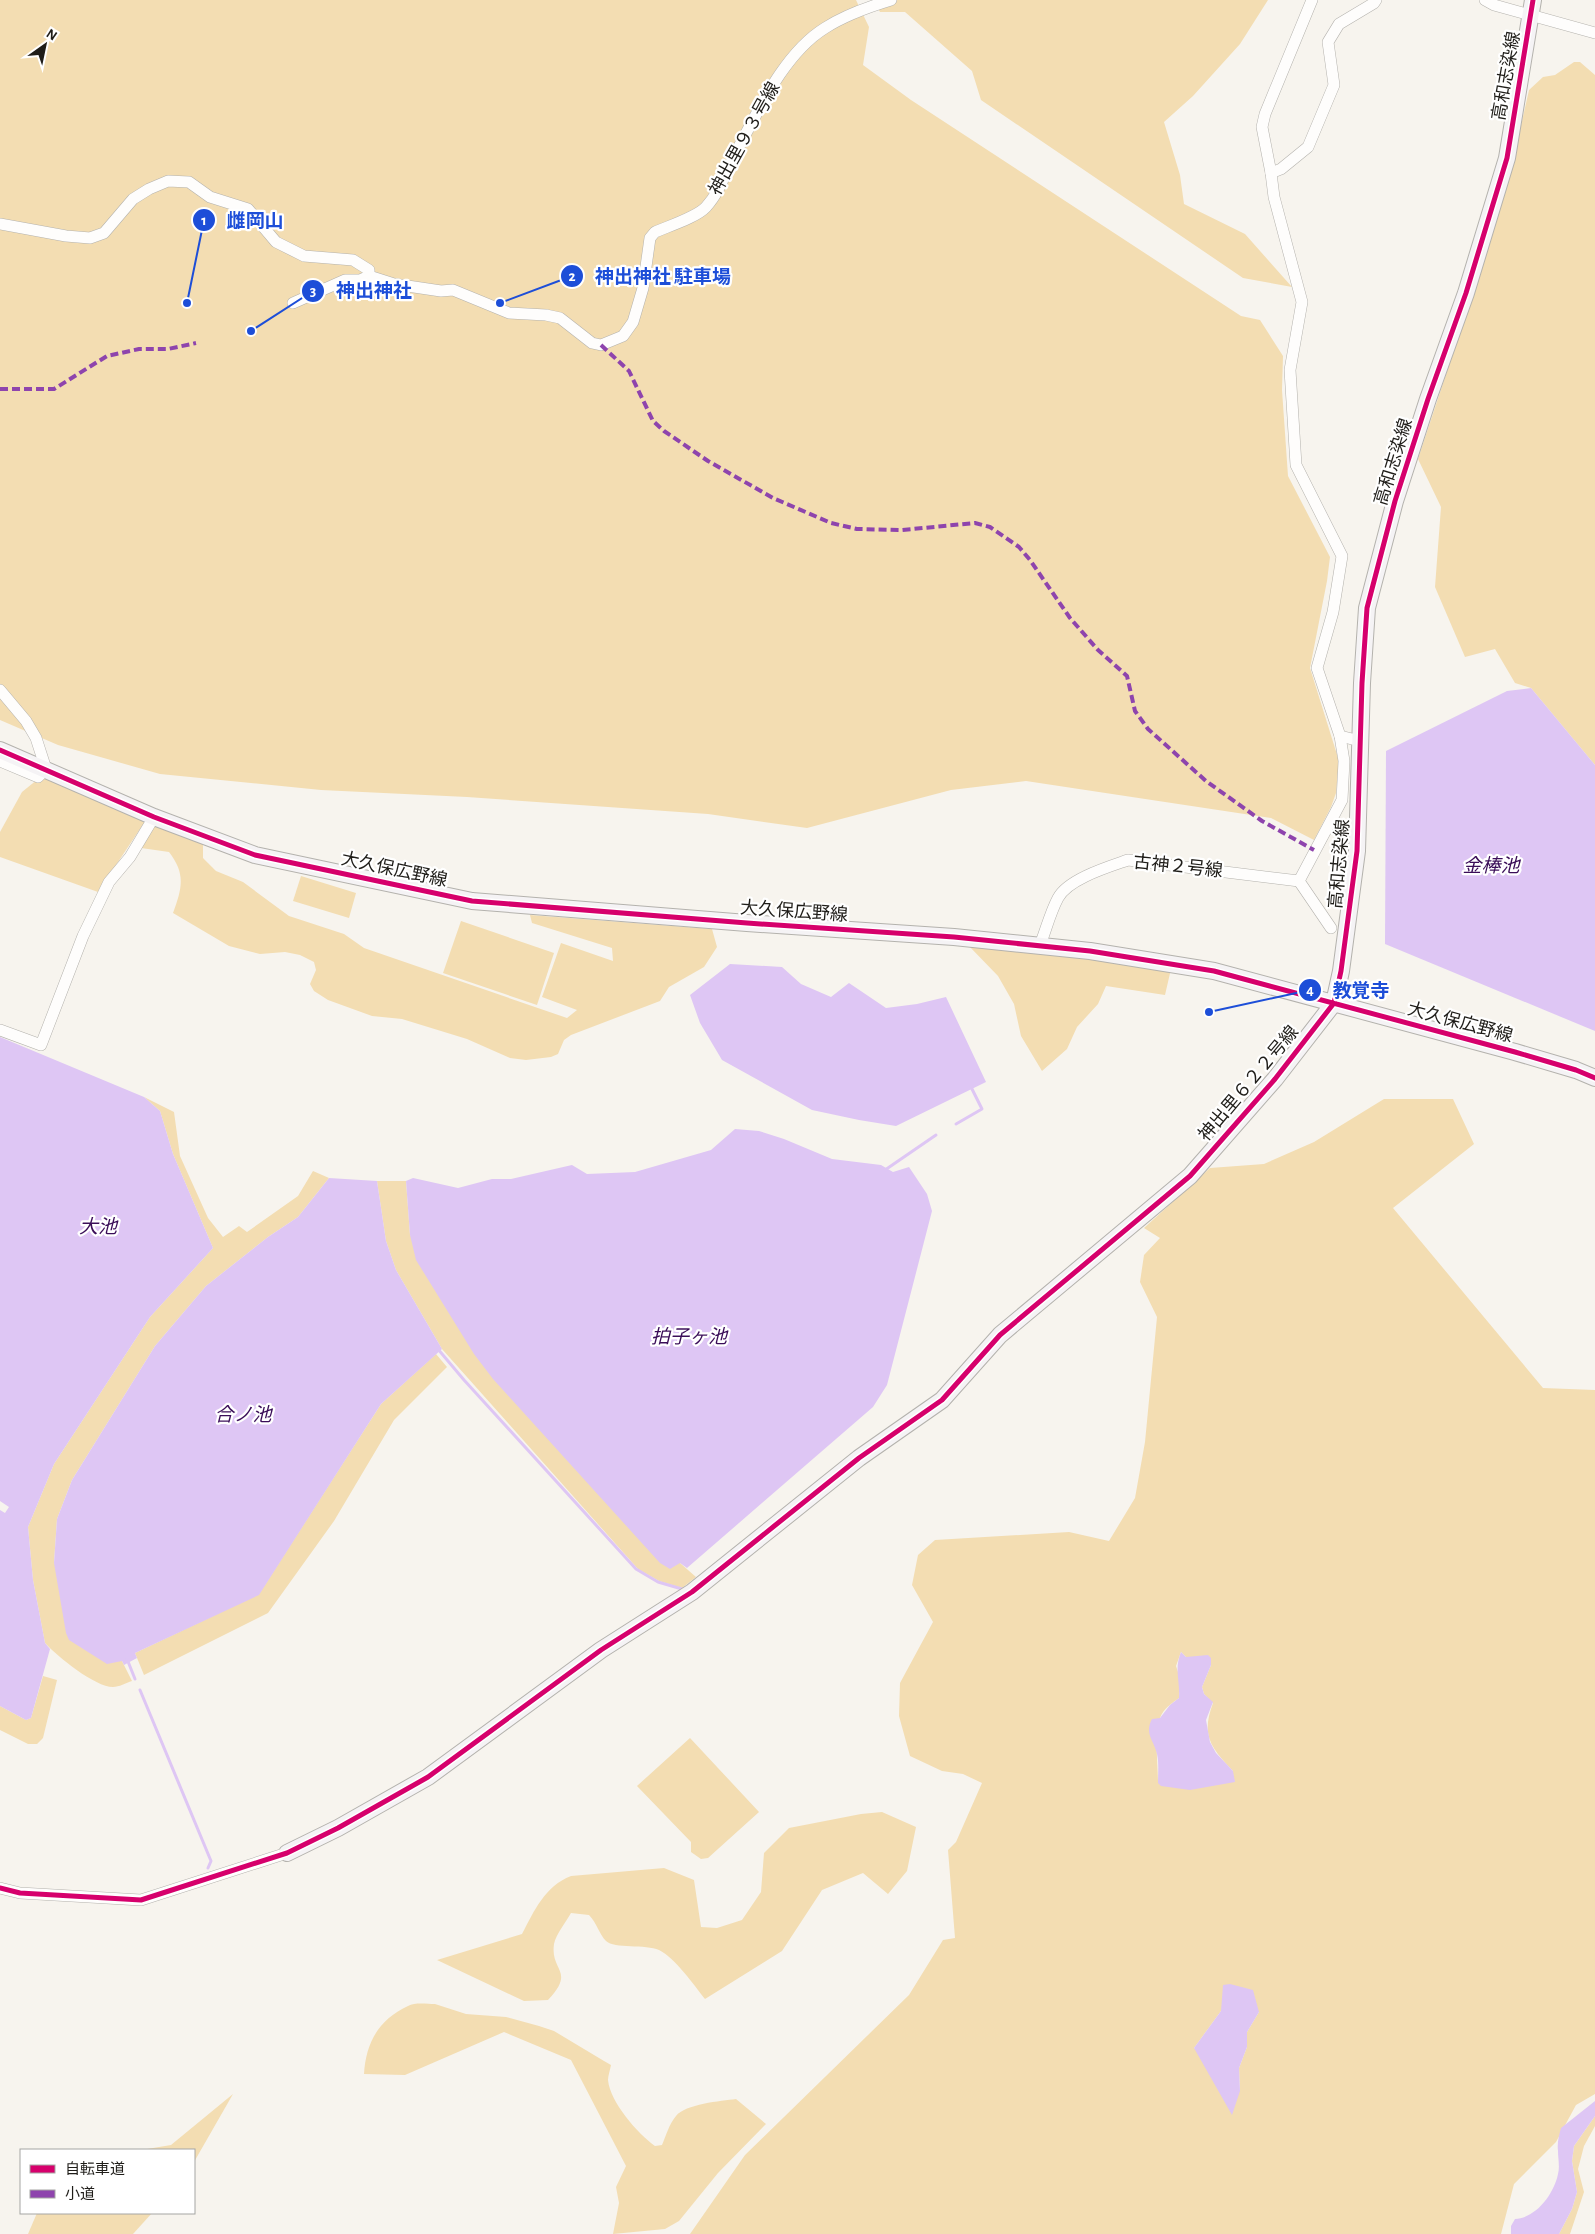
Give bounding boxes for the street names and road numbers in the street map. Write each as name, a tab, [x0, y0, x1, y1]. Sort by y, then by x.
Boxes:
street label: 高和志染線	[1488, 30, 1524, 122]
street label: 神出里９３号線	[705, 79, 783, 198]
street label: 高和志染線	[1370, 416, 1416, 508]
street label: 高和志染線	[1325, 818, 1353, 910]
street label: 大久保広野線	[339, 848, 449, 890]
street label: 古神２号線	[1132, 851, 1224, 881]
street label: 大久保広野線	[740, 897, 849, 925]
street label: 大久保広野線	[1406, 998, 1515, 1046]
street label: 神出里６２２号線	[1194, 1022, 1302, 1145]

